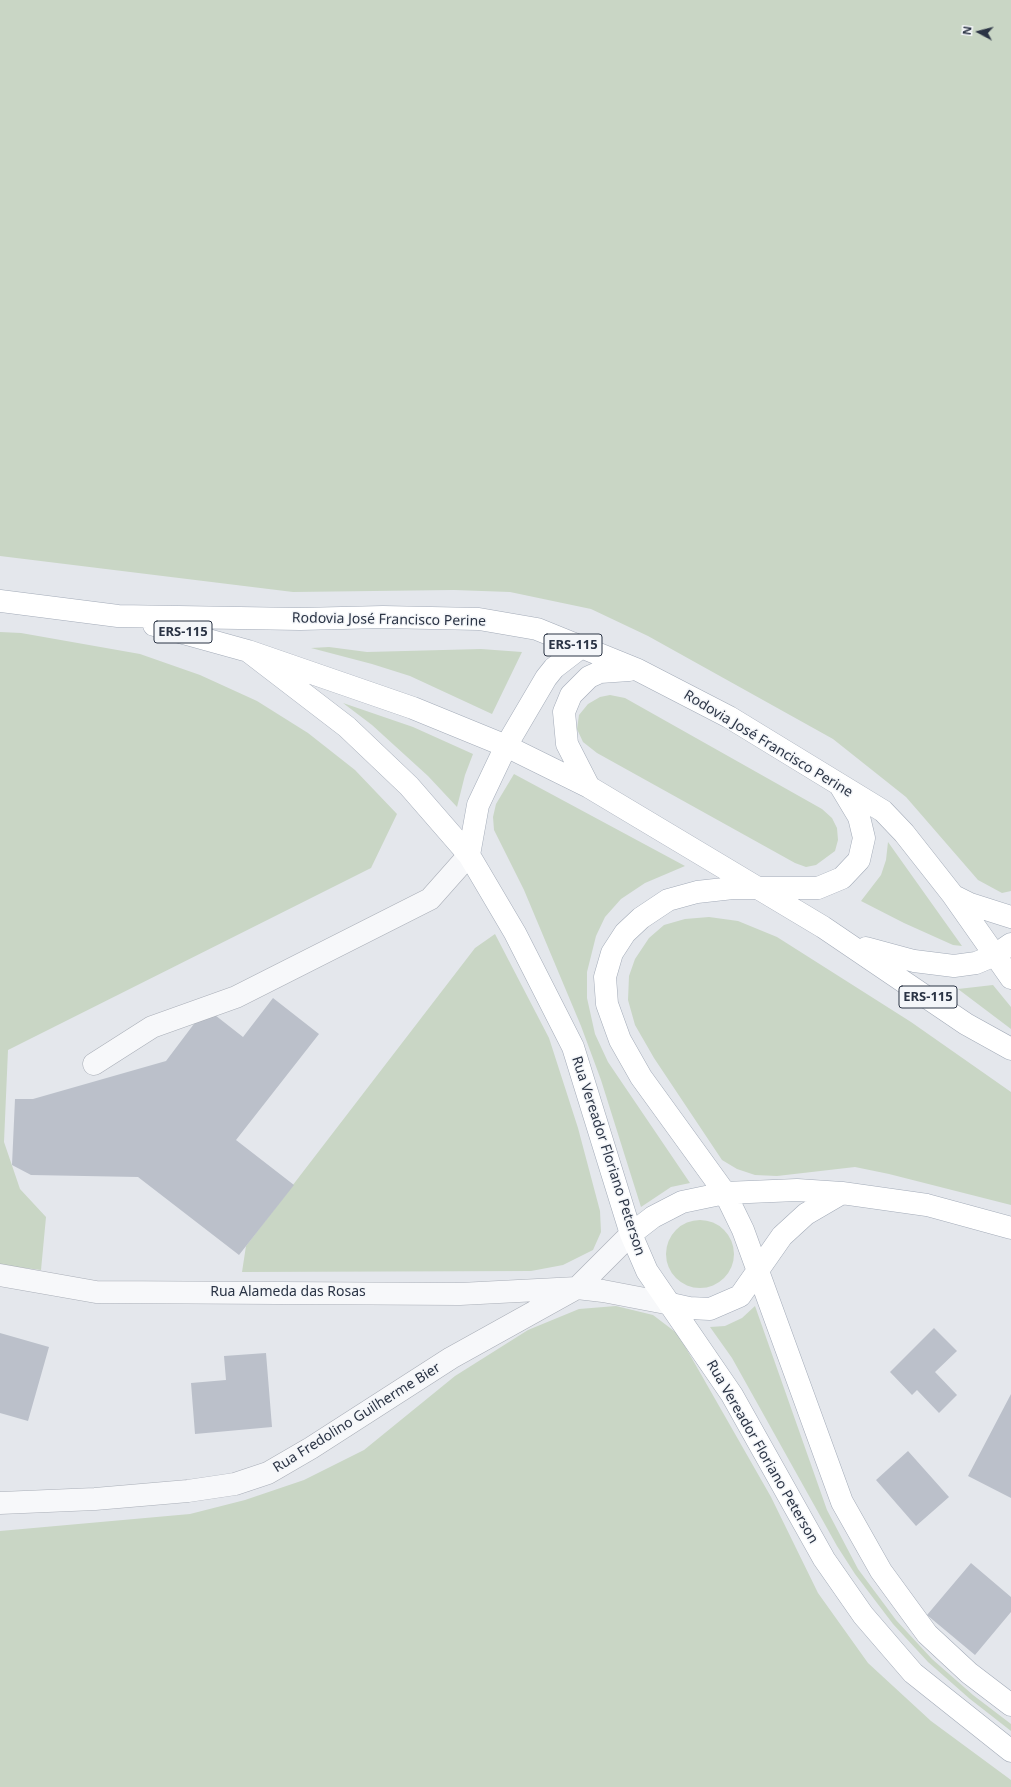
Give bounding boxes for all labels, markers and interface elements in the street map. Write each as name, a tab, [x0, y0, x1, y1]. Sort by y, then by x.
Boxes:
north arrow	[959, 12, 999, 52]
text: N	[959, 25, 975, 36]
street label: Rodovia José Francisco Perine	[292, 610, 486, 630]
road number: ERS-115	[154, 621, 212, 643]
road number: ERS-115	[544, 634, 602, 656]
street label: Rodovia José Francisco Perine	[680, 687, 856, 801]
road number: ERS-115	[899, 986, 957, 1008]
street label: Rua Vereador Floriano Peterson	[568, 1054, 648, 1258]
street label: Rua Alameda das Rosas	[210, 1284, 366, 1300]
street label: Rua Vereador Floriano Peterson	[702, 1357, 822, 1547]
street label: Rua Fredolino Guilherme Bier	[270, 1359, 444, 1477]

